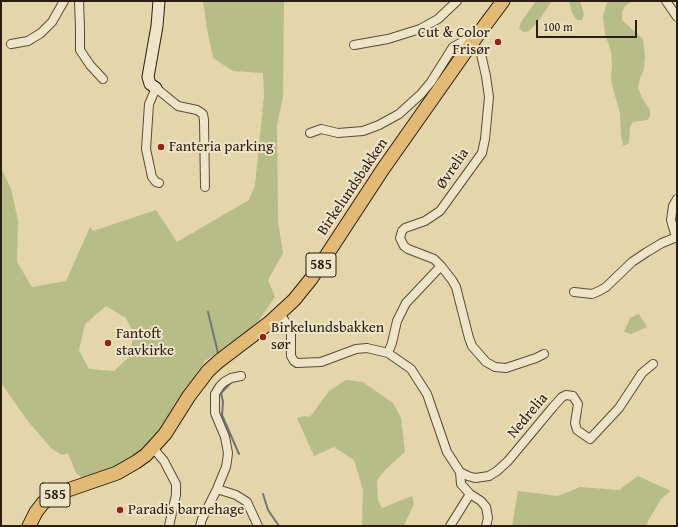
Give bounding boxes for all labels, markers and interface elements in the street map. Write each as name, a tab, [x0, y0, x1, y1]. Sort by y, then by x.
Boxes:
scale bar	[538, 12, 639, 38]
text: 100 m	[543, 18, 573, 35]
place label: Cut & Color Frisør	[418, 24, 490, 59]
marker: Cut & Color Frisør	[493, 37, 503, 47]
street label: Birkelundsbakken	[314, 135, 392, 239]
place label: Fanteria parking	[169, 138, 273, 156]
marker: Fanteria parking	[156, 142, 166, 152]
street label: Øvrelia	[433, 145, 473, 193]
road number: 585	[306, 253, 336, 277]
place label: Birkelundsbakken sør	[271, 319, 384, 354]
place label: Fantoft stavkirke	[116, 325, 174, 360]
marker: Birkelundsbakken sør	[258, 332, 268, 342]
marker: Fantoft stavkirke	[103, 338, 113, 348]
street label: Nedrelia	[504, 390, 552, 442]
road number: 585	[40, 483, 70, 507]
place label: Paradis barnehage	[128, 501, 244, 519]
marker: Paradis barnehage	[115, 505, 125, 515]

